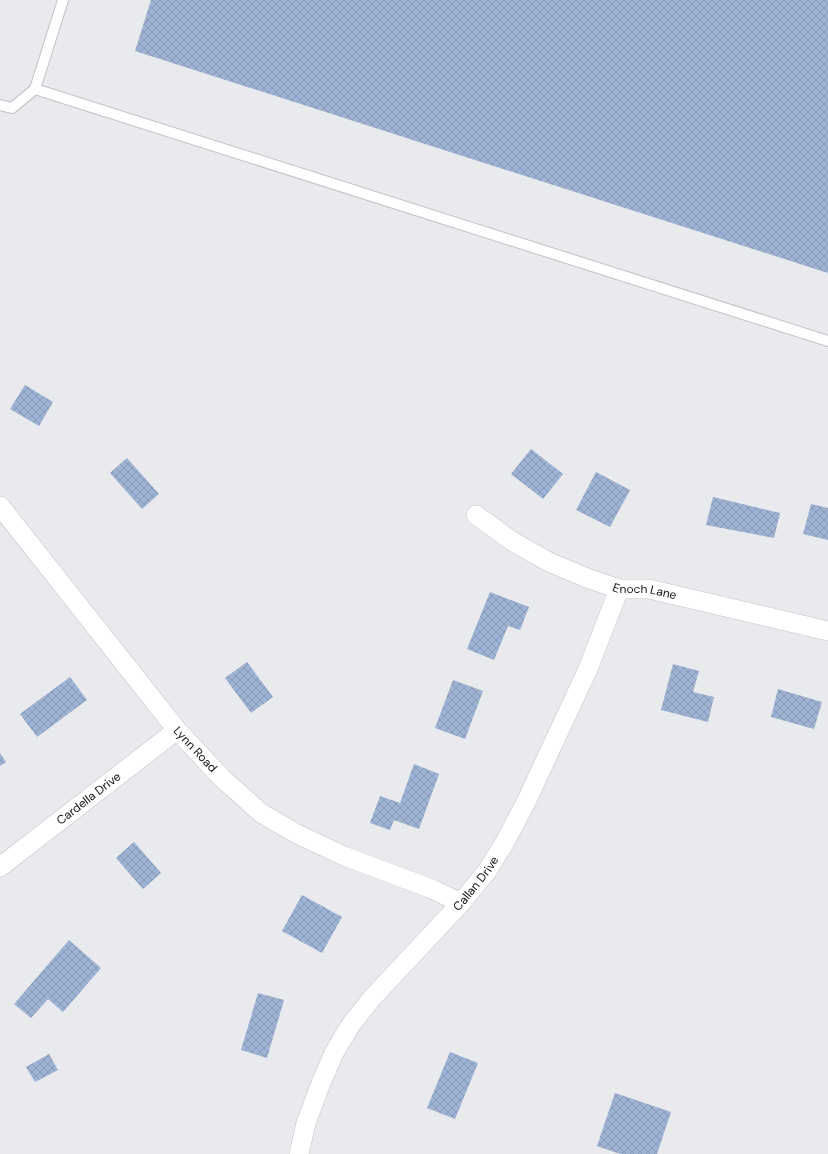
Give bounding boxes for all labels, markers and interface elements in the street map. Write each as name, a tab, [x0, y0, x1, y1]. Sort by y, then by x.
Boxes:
street label: Enoch Lane	[611, 579, 678, 603]
street label: Lynn Road	[170, 723, 221, 776]
street label: Cardella Drive	[53, 768, 124, 828]
street label: Callan Drive	[450, 853, 502, 914]

